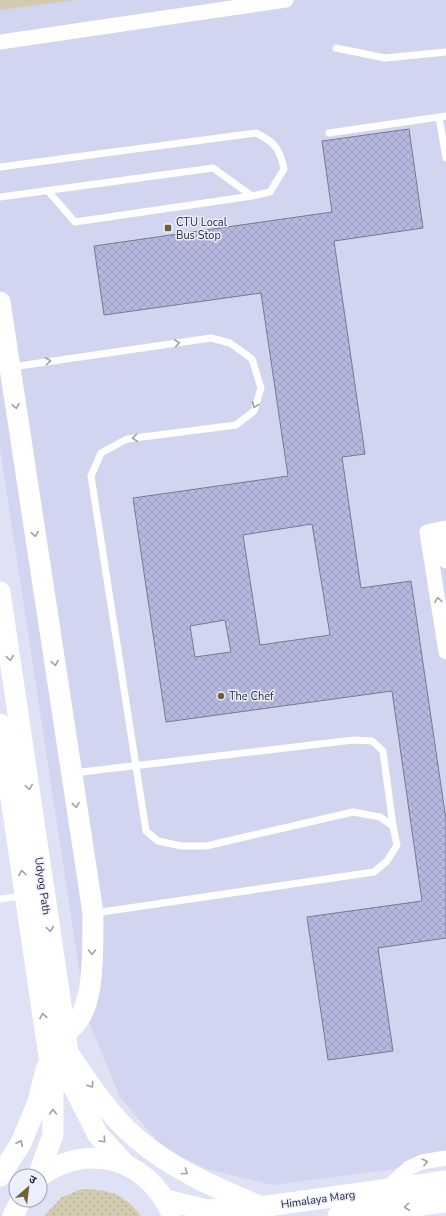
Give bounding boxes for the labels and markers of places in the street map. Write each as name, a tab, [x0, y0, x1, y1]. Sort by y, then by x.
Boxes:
place label: CTU Local Bus Stop	[176, 215, 228, 243]
marker: CTU Local Bus Stop	[163, 223, 173, 233]
place label: The Chef	[229, 689, 274, 704]
marker: The Chef	[216, 691, 226, 701]

